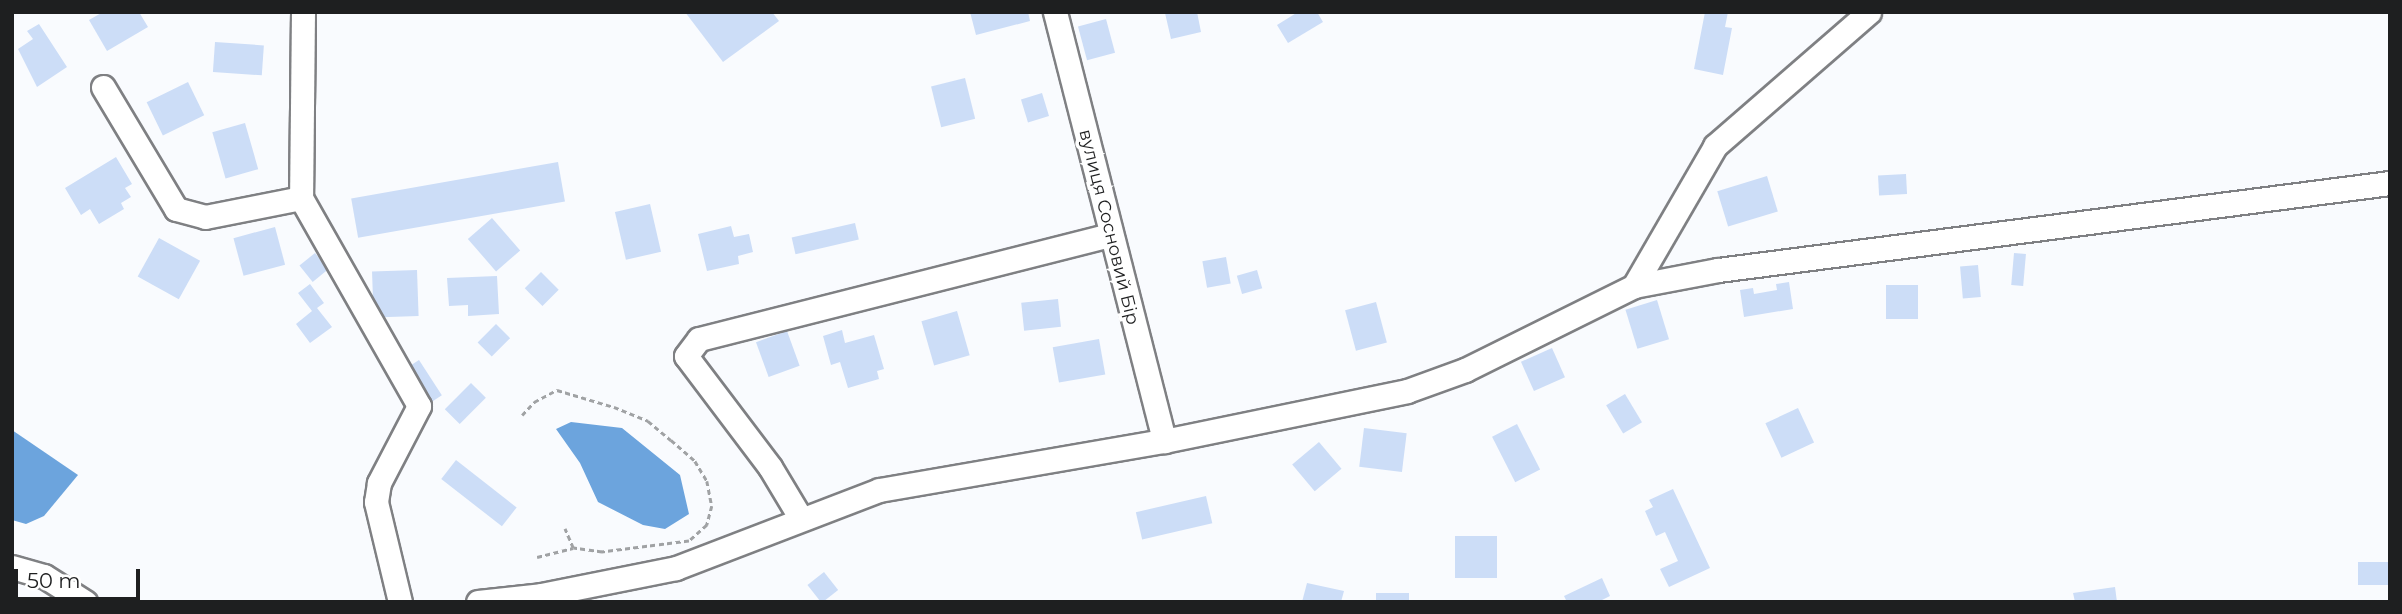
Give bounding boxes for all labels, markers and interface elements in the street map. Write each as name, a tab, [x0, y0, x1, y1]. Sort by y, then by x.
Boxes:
street label: вулиця Сосновий Бір	[1074, 127, 1144, 327]
scale bar	[18, 554, 144, 598]
text: 50 m	[27, 568, 81, 593]

